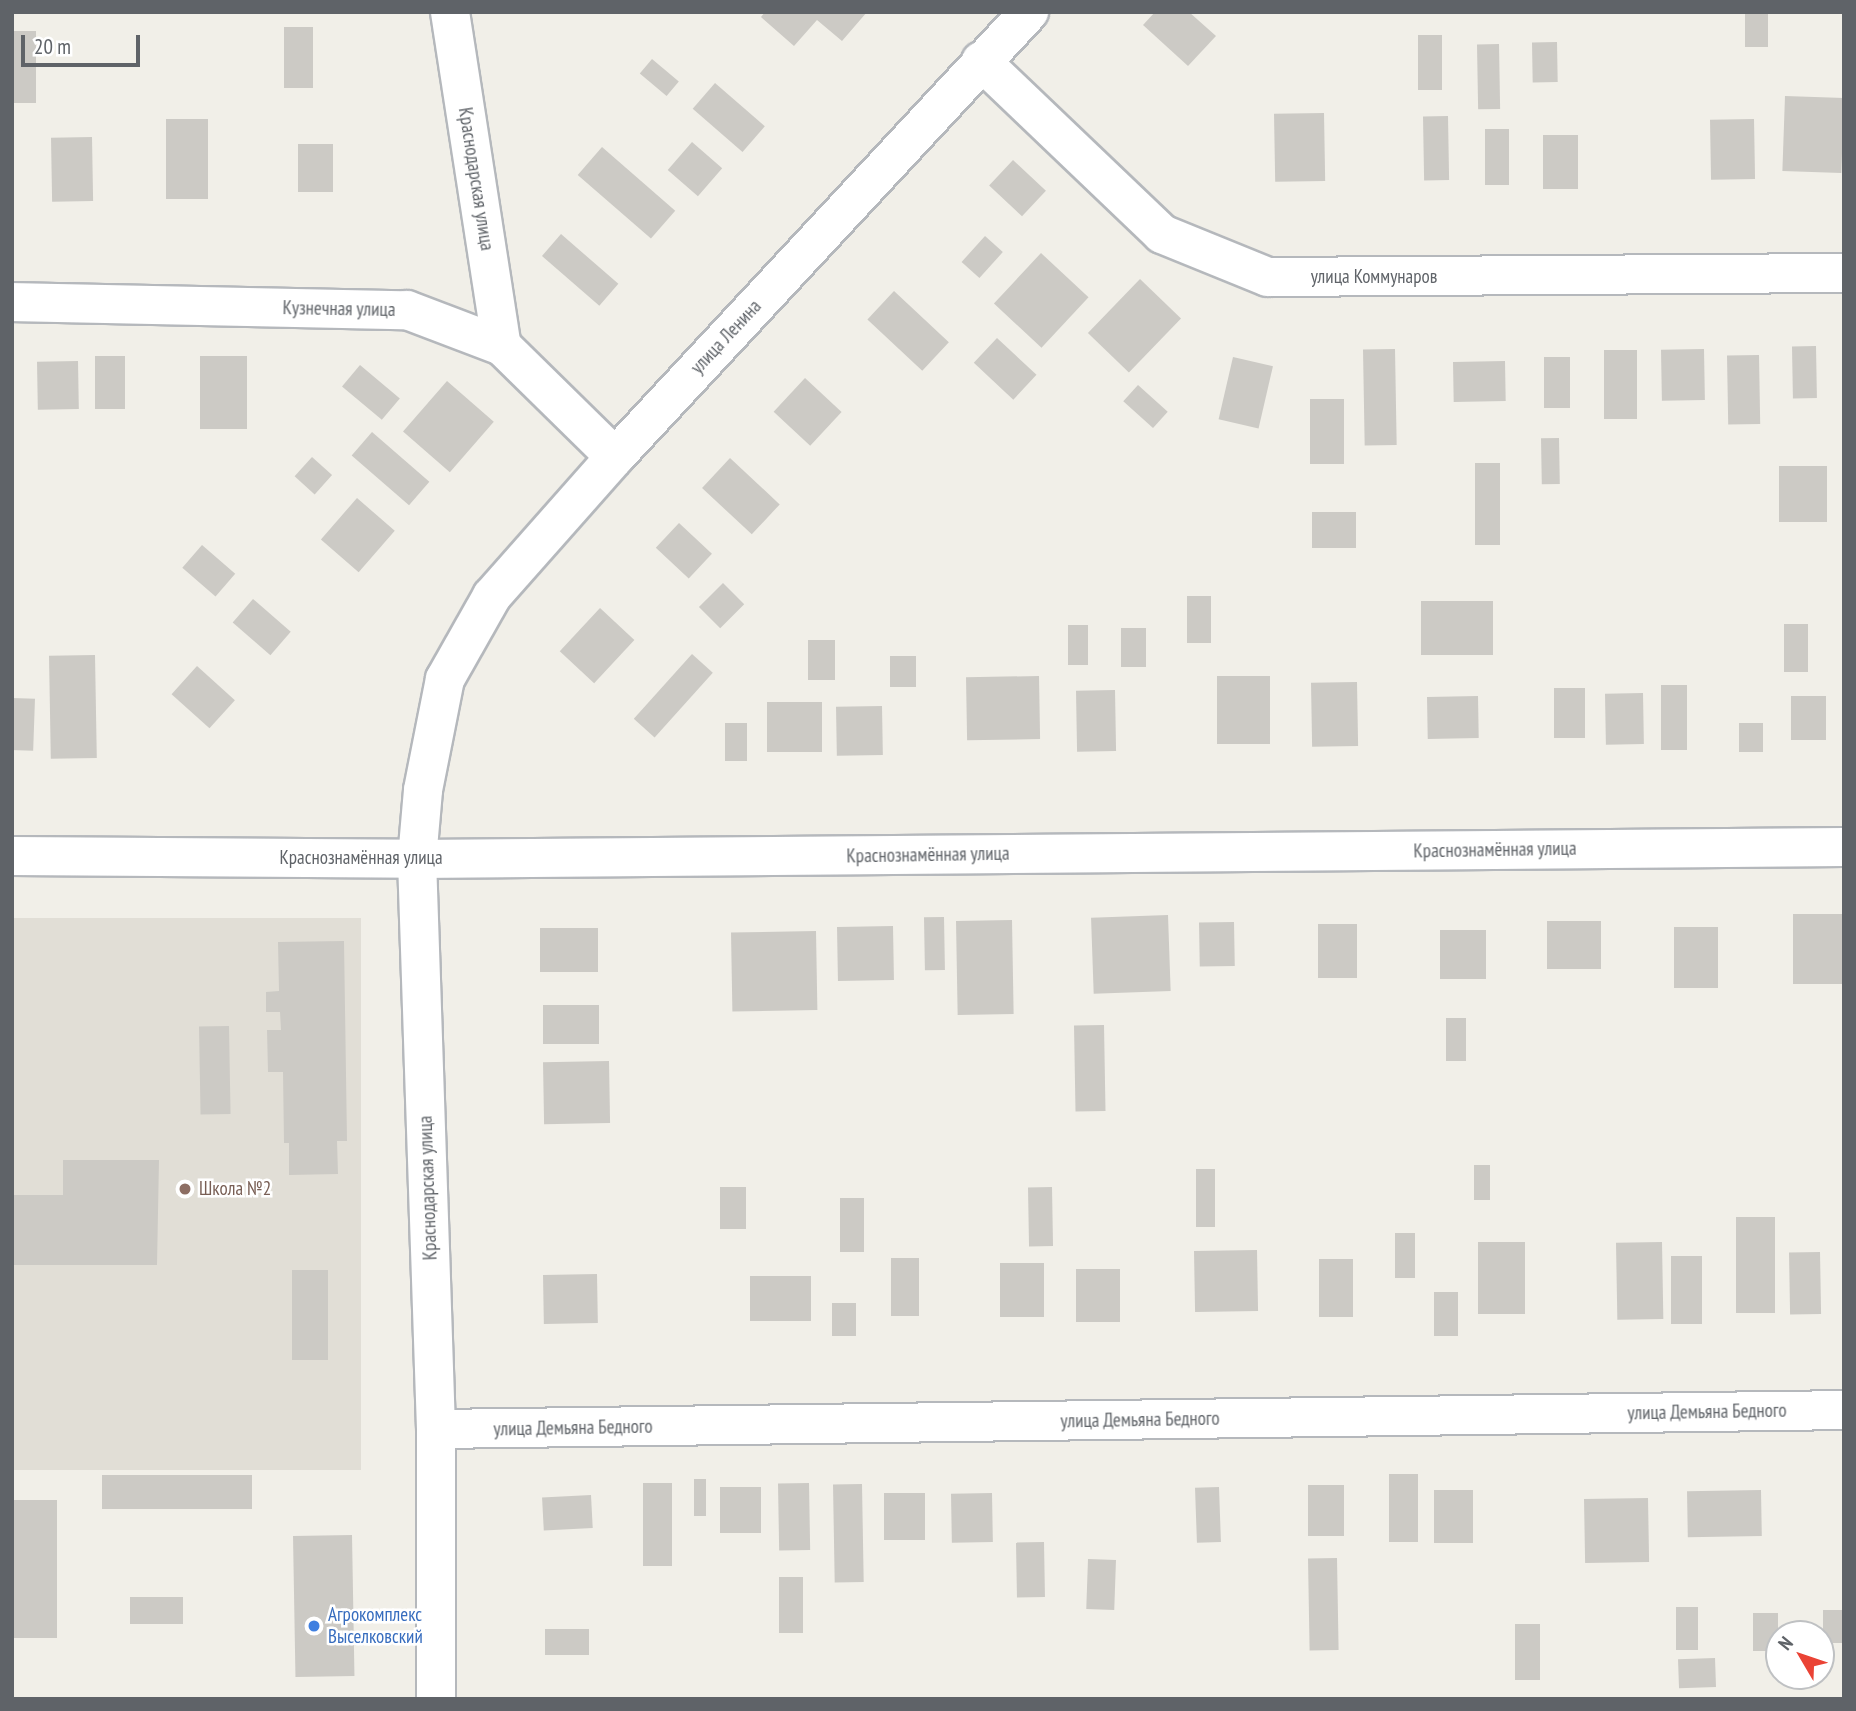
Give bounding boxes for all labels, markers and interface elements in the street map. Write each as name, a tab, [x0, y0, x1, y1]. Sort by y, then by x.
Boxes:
scale bar	[24, 21, 144, 65]
text: 20 m	[34, 33, 71, 60]
street label: Краснодарская улица	[453, 106, 499, 252]
street label: улица Коммунаров	[1311, 266, 1437, 288]
street label: улица Ленина	[686, 295, 766, 379]
street label: Кузнечная улица	[282, 297, 396, 321]
street label: Краснознамённая улица	[1413, 837, 1577, 863]
street label: Краснознамённая улица	[846, 842, 1010, 868]
street label: Краснознамённая улица	[279, 847, 443, 869]
street label: Краснодарская улица	[414, 1115, 442, 1261]
place label: Школа №2	[199, 1178, 271, 1200]
marker: Школа №2	[177, 1181, 193, 1197]
street label: улица Демьяна Бедного	[1627, 1399, 1787, 1425]
street label: улица Демьяна Бедного	[1060, 1407, 1220, 1433]
street label: улица Демьяна Бедного	[493, 1415, 653, 1441]
place label: Агрокомплекс Выселковский	[328, 1604, 423, 1648]
marker: Агрокомплекс Выселковский	[306, 1618, 322, 1634]
north arrow	[1765, 1620, 1835, 1690]
text: N	[1773, 1632, 1798, 1655]

